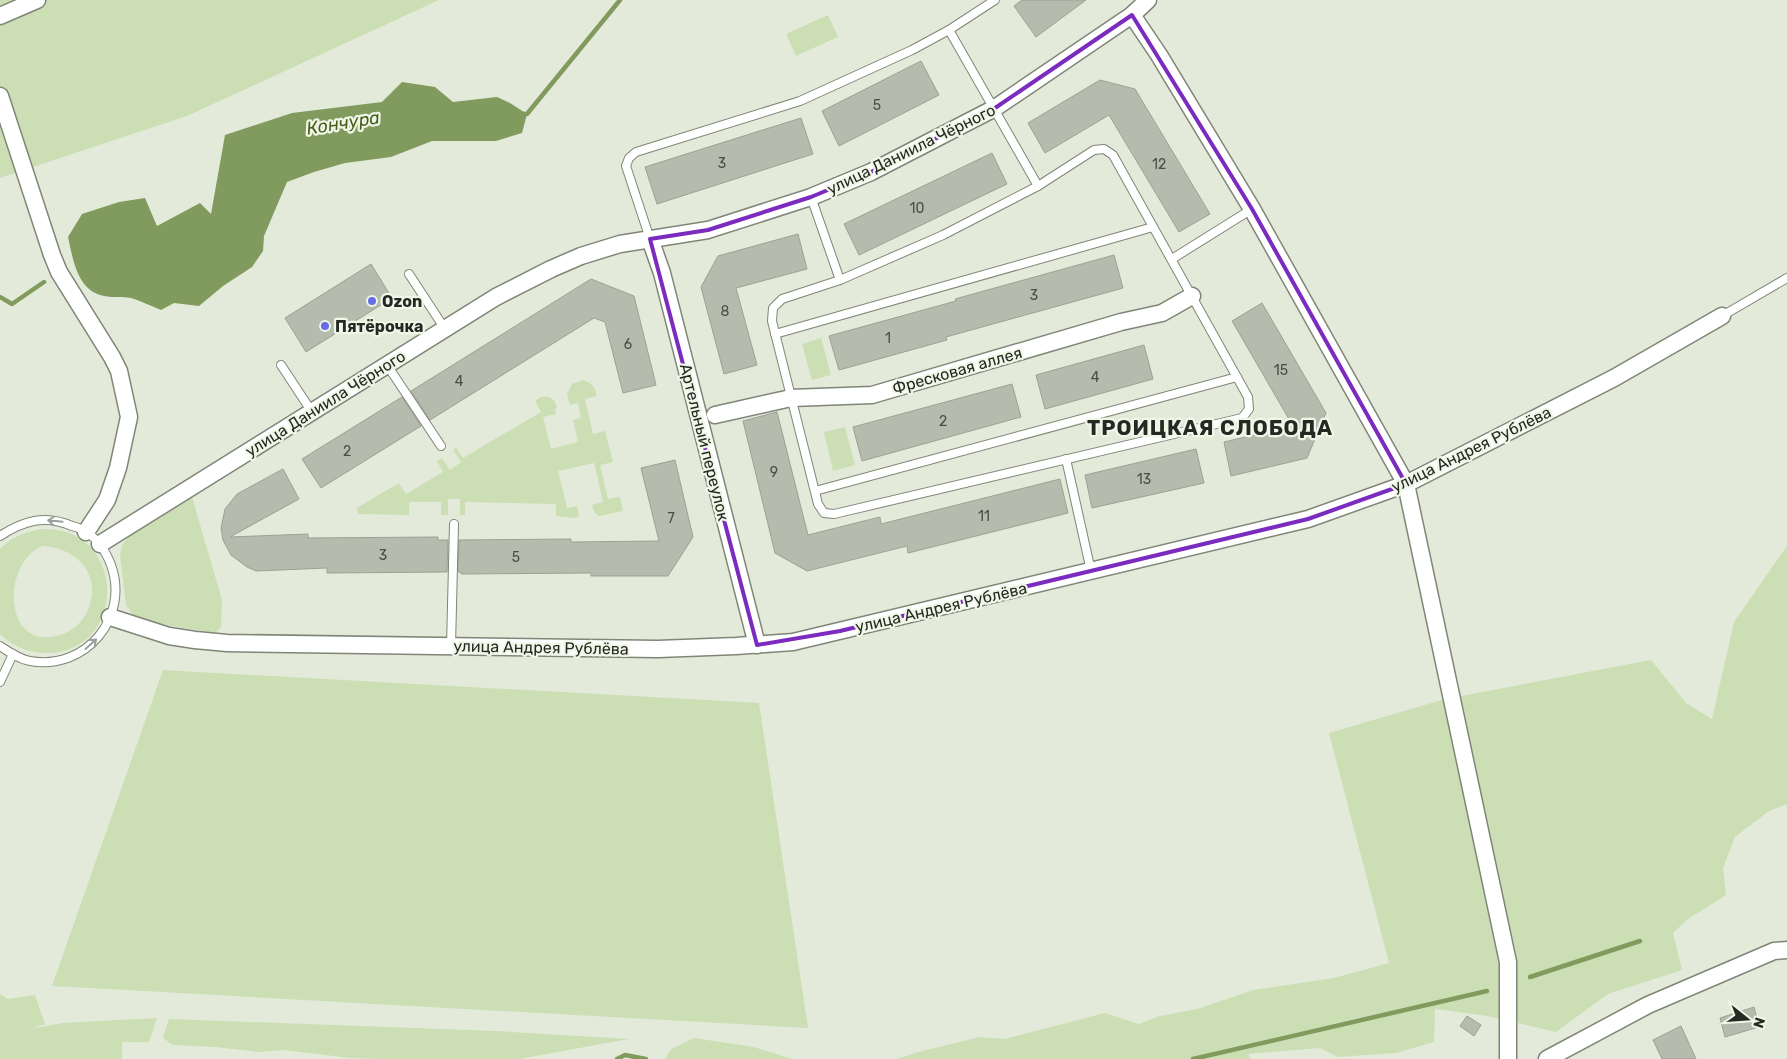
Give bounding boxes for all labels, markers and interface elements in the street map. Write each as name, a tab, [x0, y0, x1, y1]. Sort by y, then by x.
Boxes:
house number: 5	[873, 97, 881, 114]
street label: улица Даниила Чёрного	[824, 100, 999, 199]
water label: Кончура	[305, 106, 382, 140]
house number: 3	[718, 155, 726, 172]
house number: 12	[1152, 156, 1166, 173]
house number: 10	[910, 200, 925, 217]
house number: 3	[1030, 287, 1038, 304]
place label: Ozon	[382, 292, 422, 311]
marker: Ozon	[366, 295, 378, 307]
house number: 8	[721, 303, 730, 320]
place label: Пятёрочка	[335, 317, 424, 336]
marker: Пятёрочка	[319, 320, 331, 332]
house number: 1	[885, 330, 891, 347]
house number: 6	[624, 336, 632, 353]
street label: Фресковая аллея	[890, 343, 1024, 398]
street label: улица Даниила Чёрного	[242, 346, 409, 461]
street label: Артельный переулок	[676, 362, 733, 523]
house number: 15	[1274, 362, 1288, 379]
house number: 4	[1091, 369, 1100, 386]
house number: 4	[455, 373, 464, 390]
street label: улица Андрея Рублёва	[1388, 402, 1554, 496]
house number: 2	[939, 413, 947, 430]
district label: ТРОИЦКАЯ СЛОБОДА	[1087, 415, 1333, 440]
house number: 2	[343, 443, 351, 460]
house number: 9	[770, 464, 778, 481]
house number: 13	[1137, 471, 1151, 488]
house number: 11	[978, 508, 990, 525]
house number: 7	[667, 510, 675, 527]
one-way arrow	[47, 516, 63, 526]
house number: 3	[379, 547, 387, 564]
house number: 5	[512, 549, 520, 566]
street label: улица Андрея Рублёва	[853, 578, 1029, 636]
street label: улица Андрея Рублёва	[453, 636, 629, 659]
one-way arrow	[85, 638, 98, 650]
north arrow	[1722, 994, 1772, 1044]
text: N	[1749, 1015, 1769, 1030]

